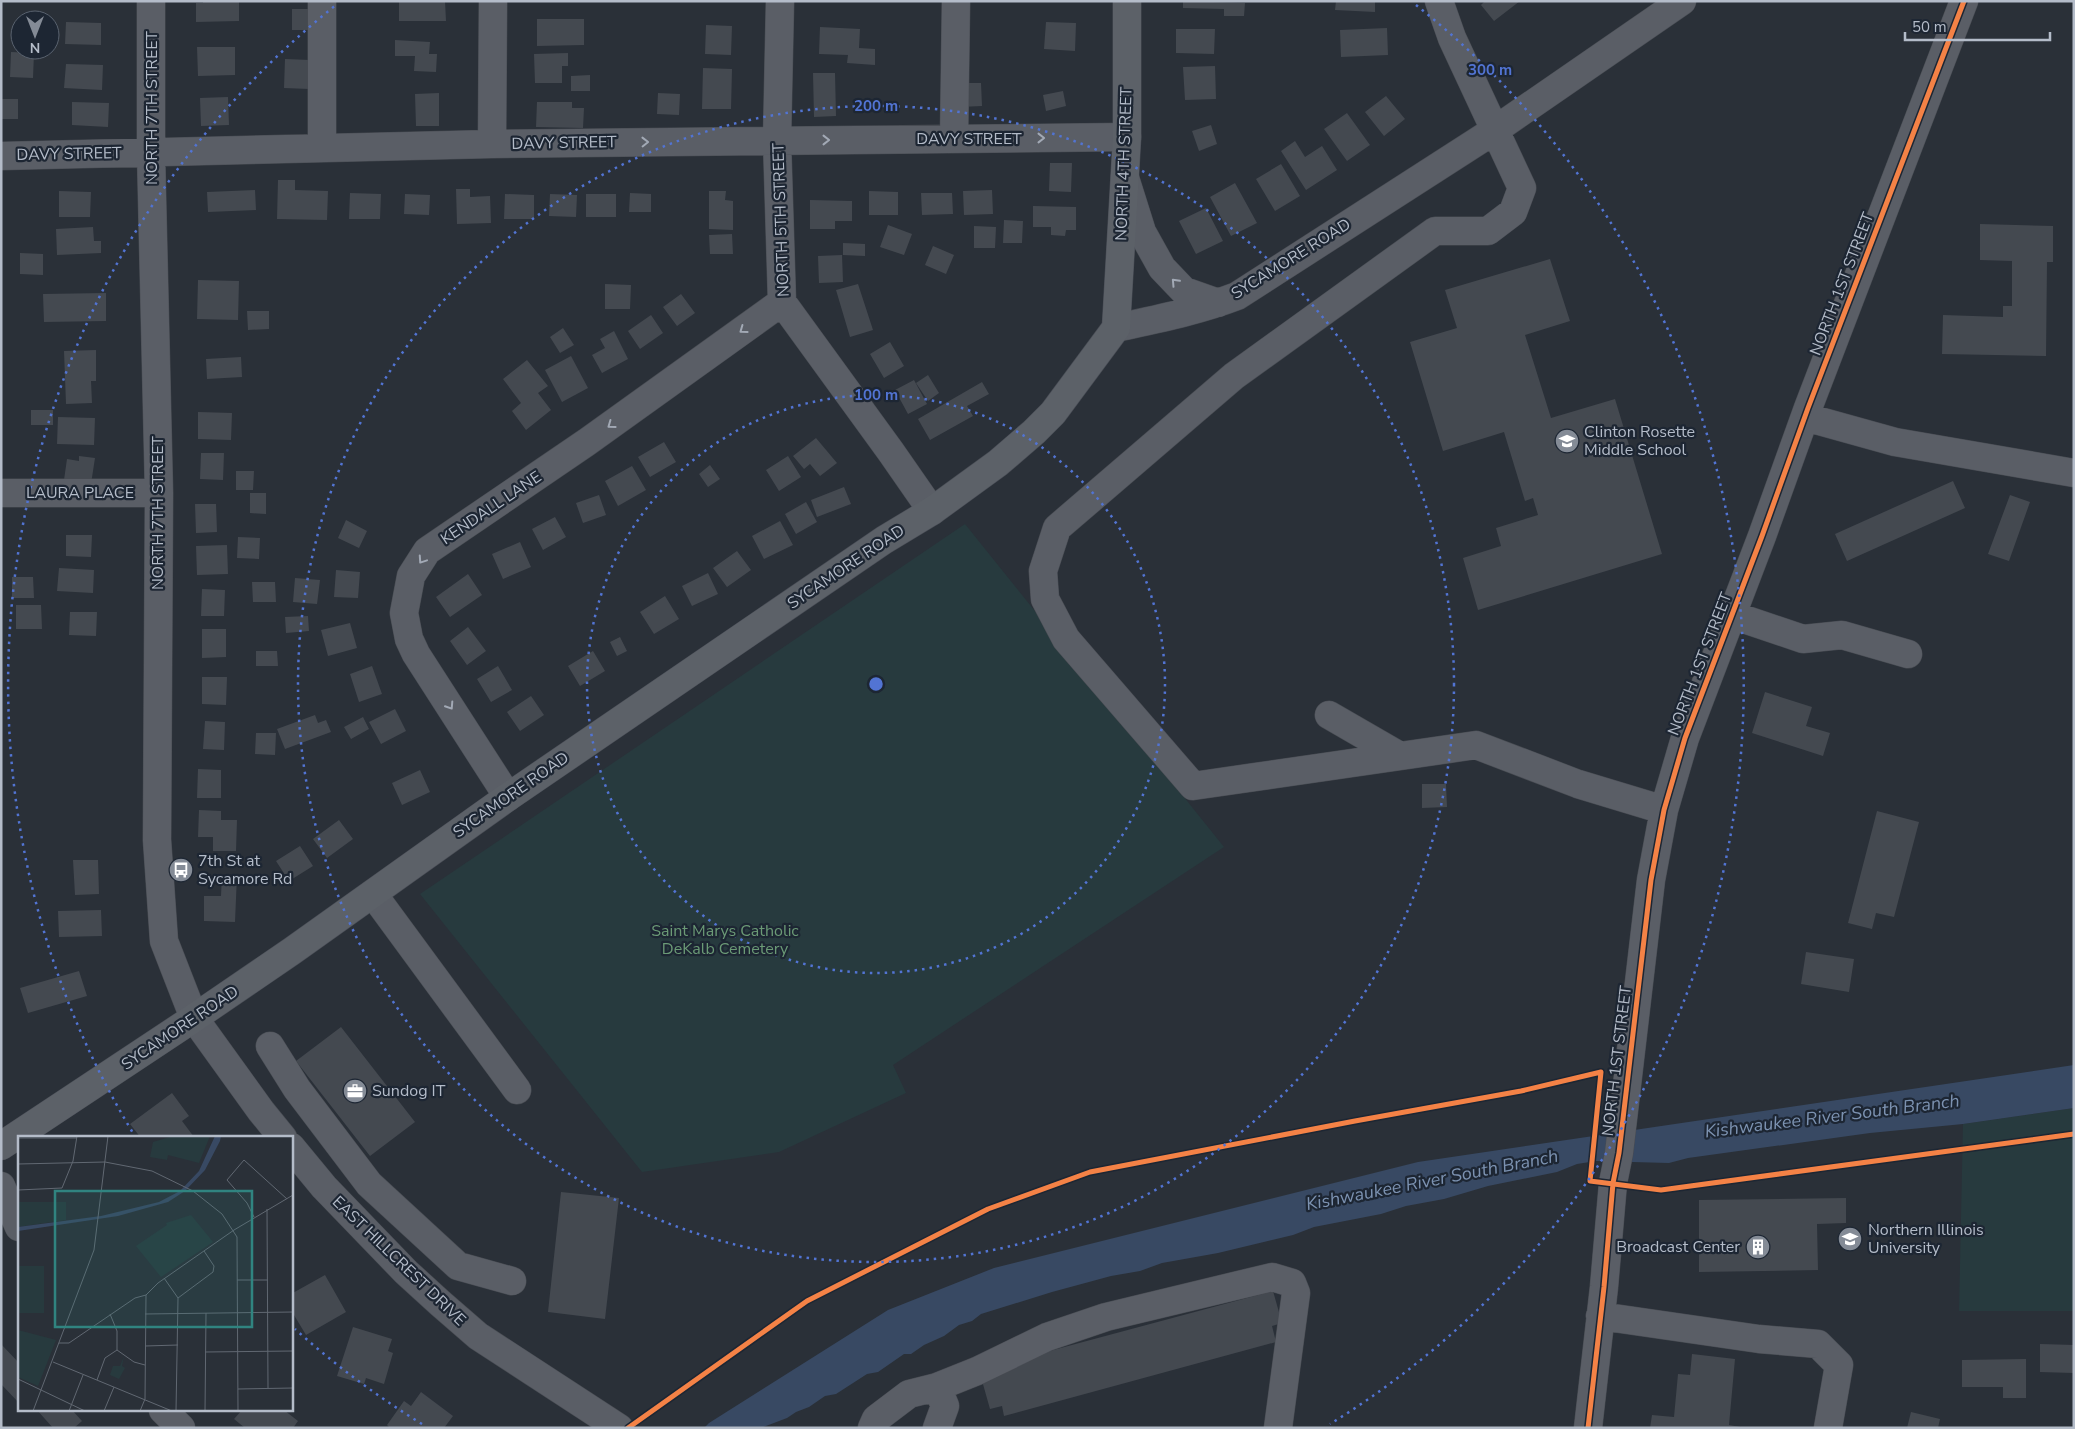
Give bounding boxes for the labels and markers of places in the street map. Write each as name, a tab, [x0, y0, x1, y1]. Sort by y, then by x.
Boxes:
place label: Clinton Rosette Middle School	[1584, 421, 1695, 461]
school or university icon: Clinton Rosette Middle School	[1554, 428, 1580, 454]
centre of rings	[867, 675, 885, 693]
place label: 7th St at Sycamore Rd	[198, 850, 292, 890]
bus stop icon: 7th St at Sycamore Rd	[168, 857, 194, 883]
office icon: Sundog IT	[342, 1078, 368, 1104]
place label: Sundog IT	[372, 1080, 446, 1102]
place label: Northern Illinois University	[1868, 1219, 1984, 1259]
school or university icon: Northern Illinois University	[1837, 1226, 1863, 1252]
building icon: Broadcast Center	[1745, 1234, 1771, 1260]
place label: Broadcast Center	[1616, 1236, 1740, 1258]

